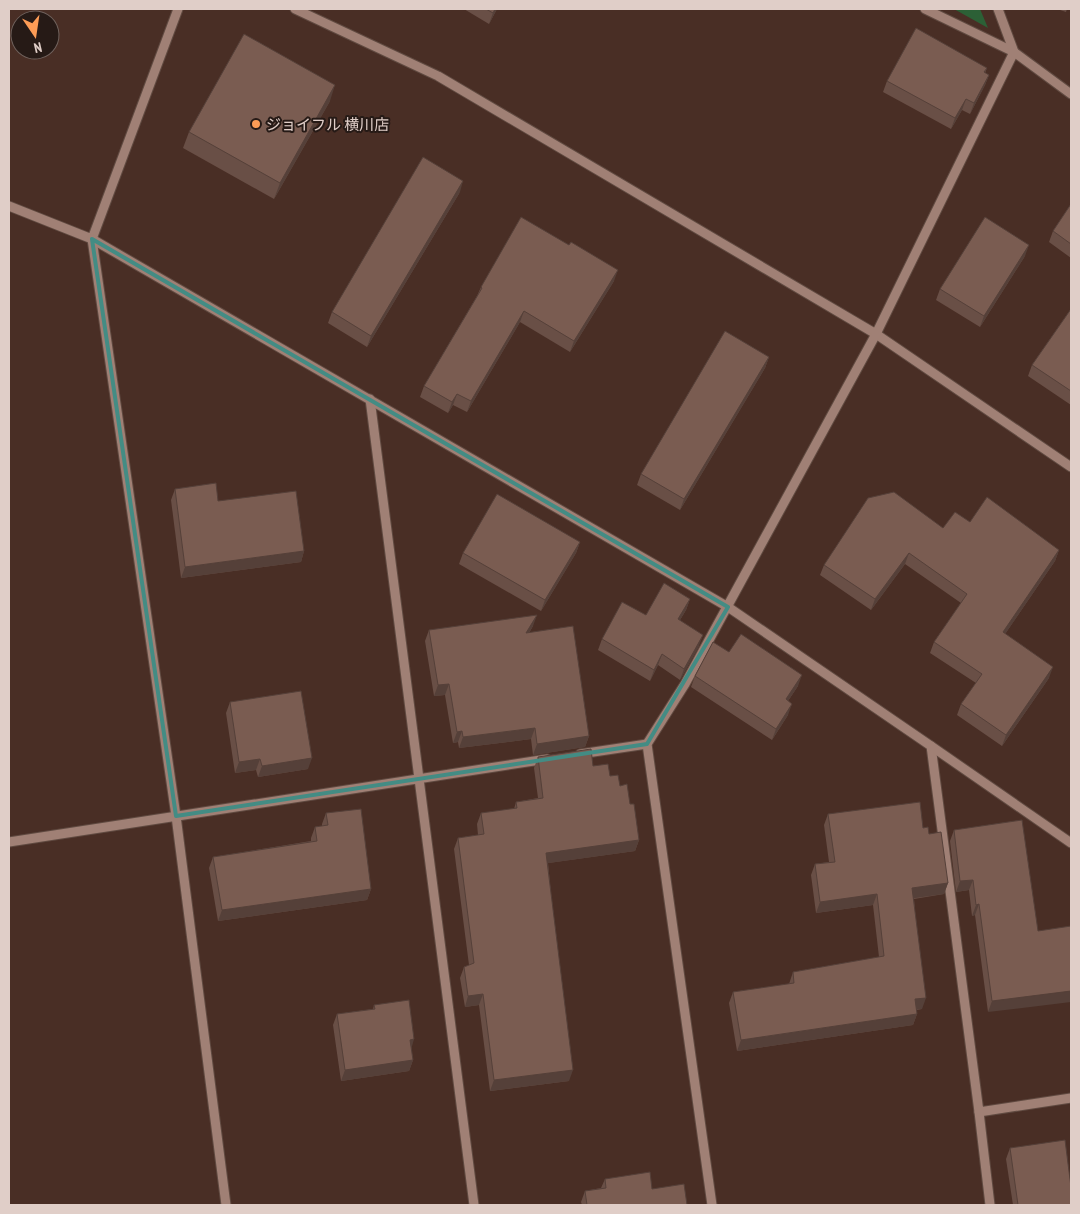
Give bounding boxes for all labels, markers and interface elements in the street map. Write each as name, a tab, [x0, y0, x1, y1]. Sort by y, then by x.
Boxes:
north arrow	[10, 10, 60, 60]
text: N	[32, 38, 44, 57]
place label: ジョイフル 横川店	[266, 115, 389, 134]
marker: ジョイフル 横川店	[250, 118, 262, 130]

